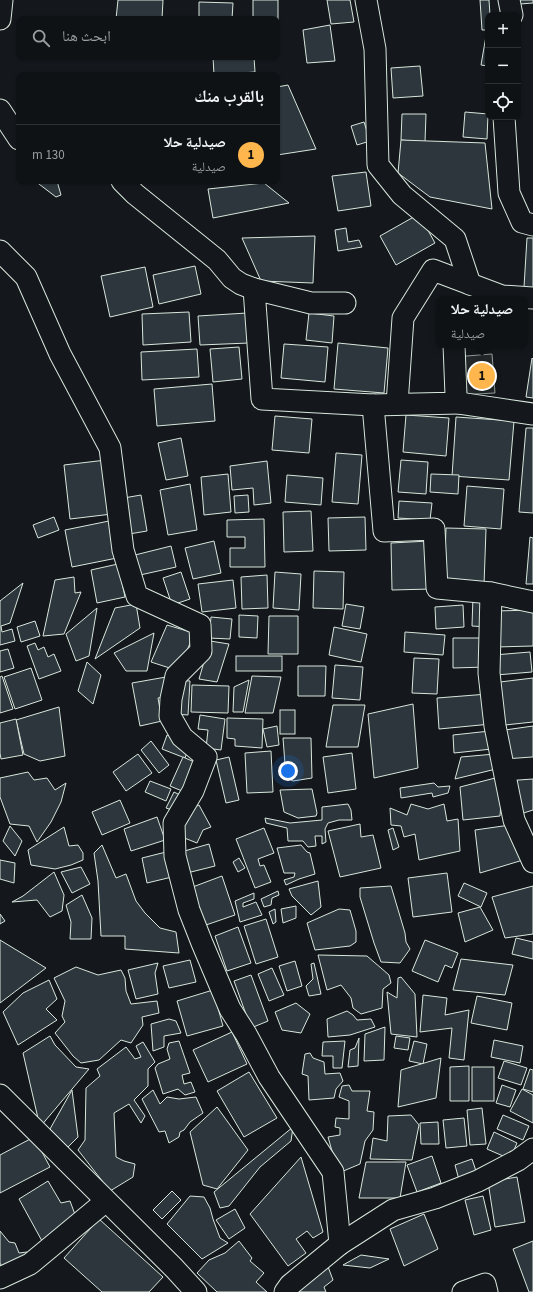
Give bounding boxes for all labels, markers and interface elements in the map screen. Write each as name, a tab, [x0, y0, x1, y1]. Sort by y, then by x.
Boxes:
map controls	[485, 12, 521, 120]
button: +	[485, 12, 521, 48]
search box	[16, 16, 280, 60]
text: ابحث هنا	[62, 26, 111, 47]
icon: search	[30, 27, 52, 49]
button: −	[485, 48, 521, 84]
button: locate	[485, 84, 521, 120]
text: بالقرب منك	[194, 85, 264, 109]
text: صيدلية حلا	[164, 132, 226, 153]
text: 130 m	[32, 146, 65, 164]
text: 1	[248, 146, 254, 164]
text: صيدلية	[192, 158, 226, 176]
popup	[436, 296, 528, 348]
text: صيدلية حلا	[451, 299, 513, 320]
text: صيدلية	[451, 325, 485, 343]
pin: 1	[469, 361, 495, 391]
your location	[278, 761, 298, 781]

